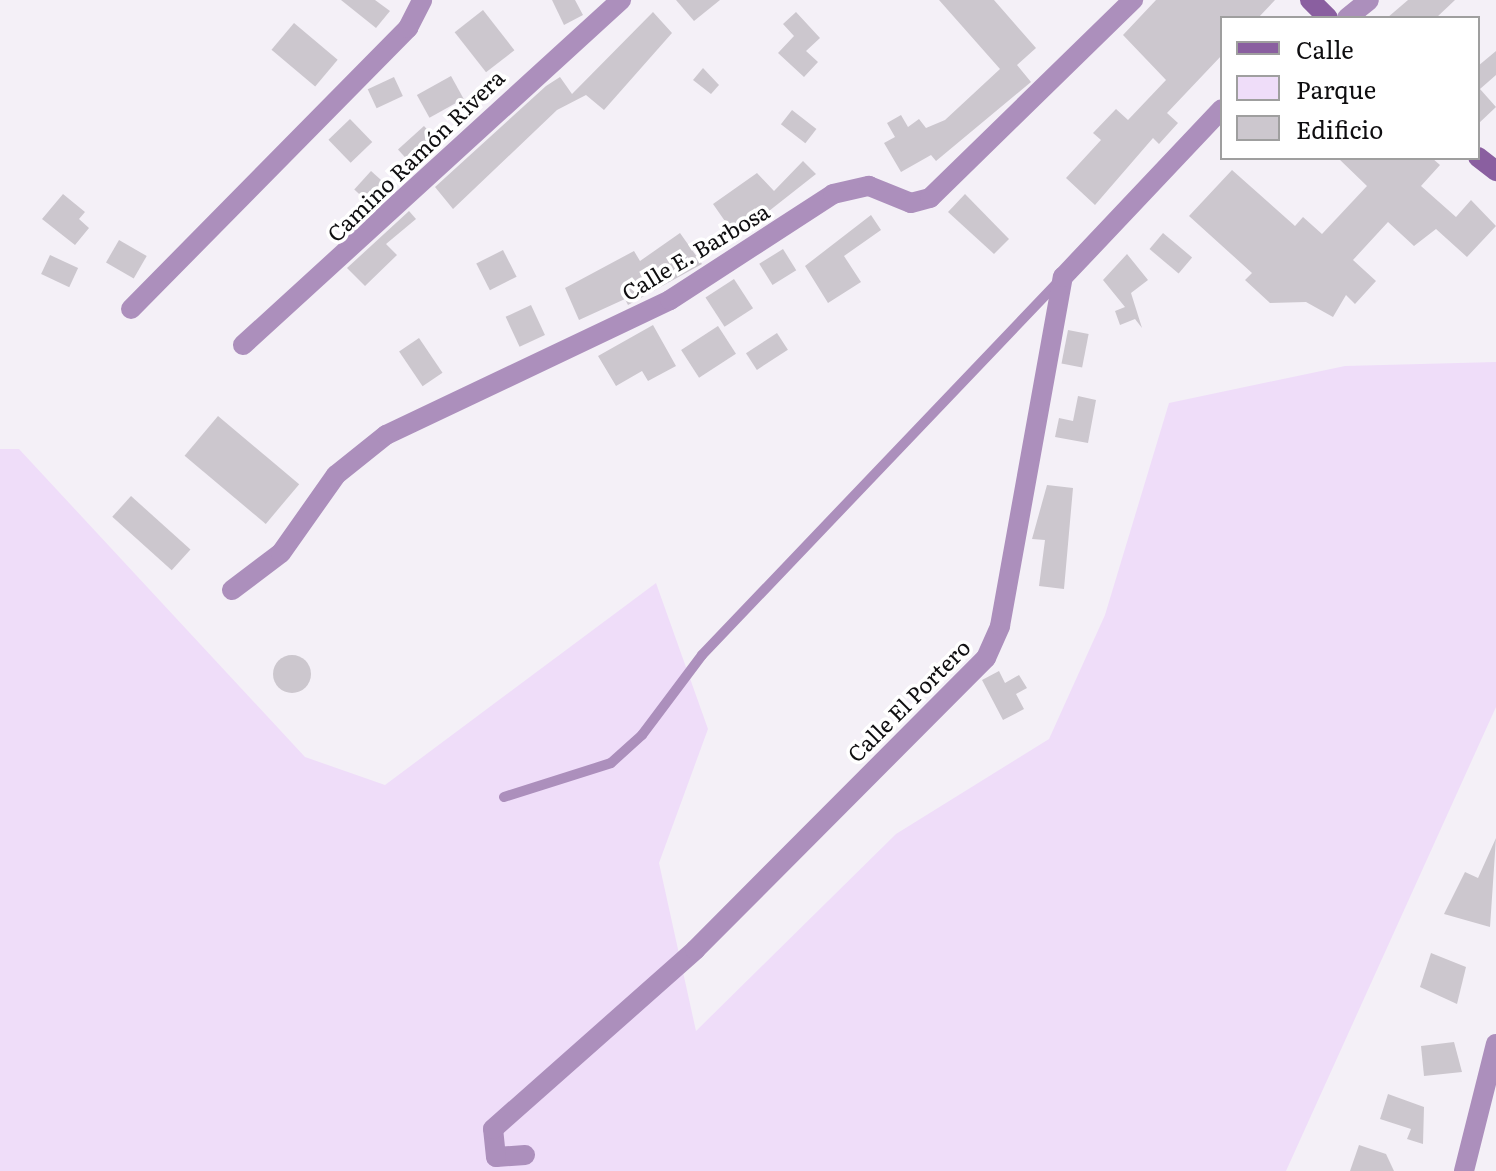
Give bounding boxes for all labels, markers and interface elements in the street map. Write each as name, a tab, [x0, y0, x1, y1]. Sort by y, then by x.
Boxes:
legend	[1220, 16, 1480, 160]
text: Calle	[1296, 31, 1354, 66]
street label: Camino Ramón Rivera	[321, 64, 509, 246]
text: Parque	[1296, 71, 1376, 106]
text: Edificio	[1296, 111, 1383, 146]
street label: Calle E. Barbosa	[617, 197, 773, 305]
street label: Calle El Portero	[841, 633, 975, 767]

